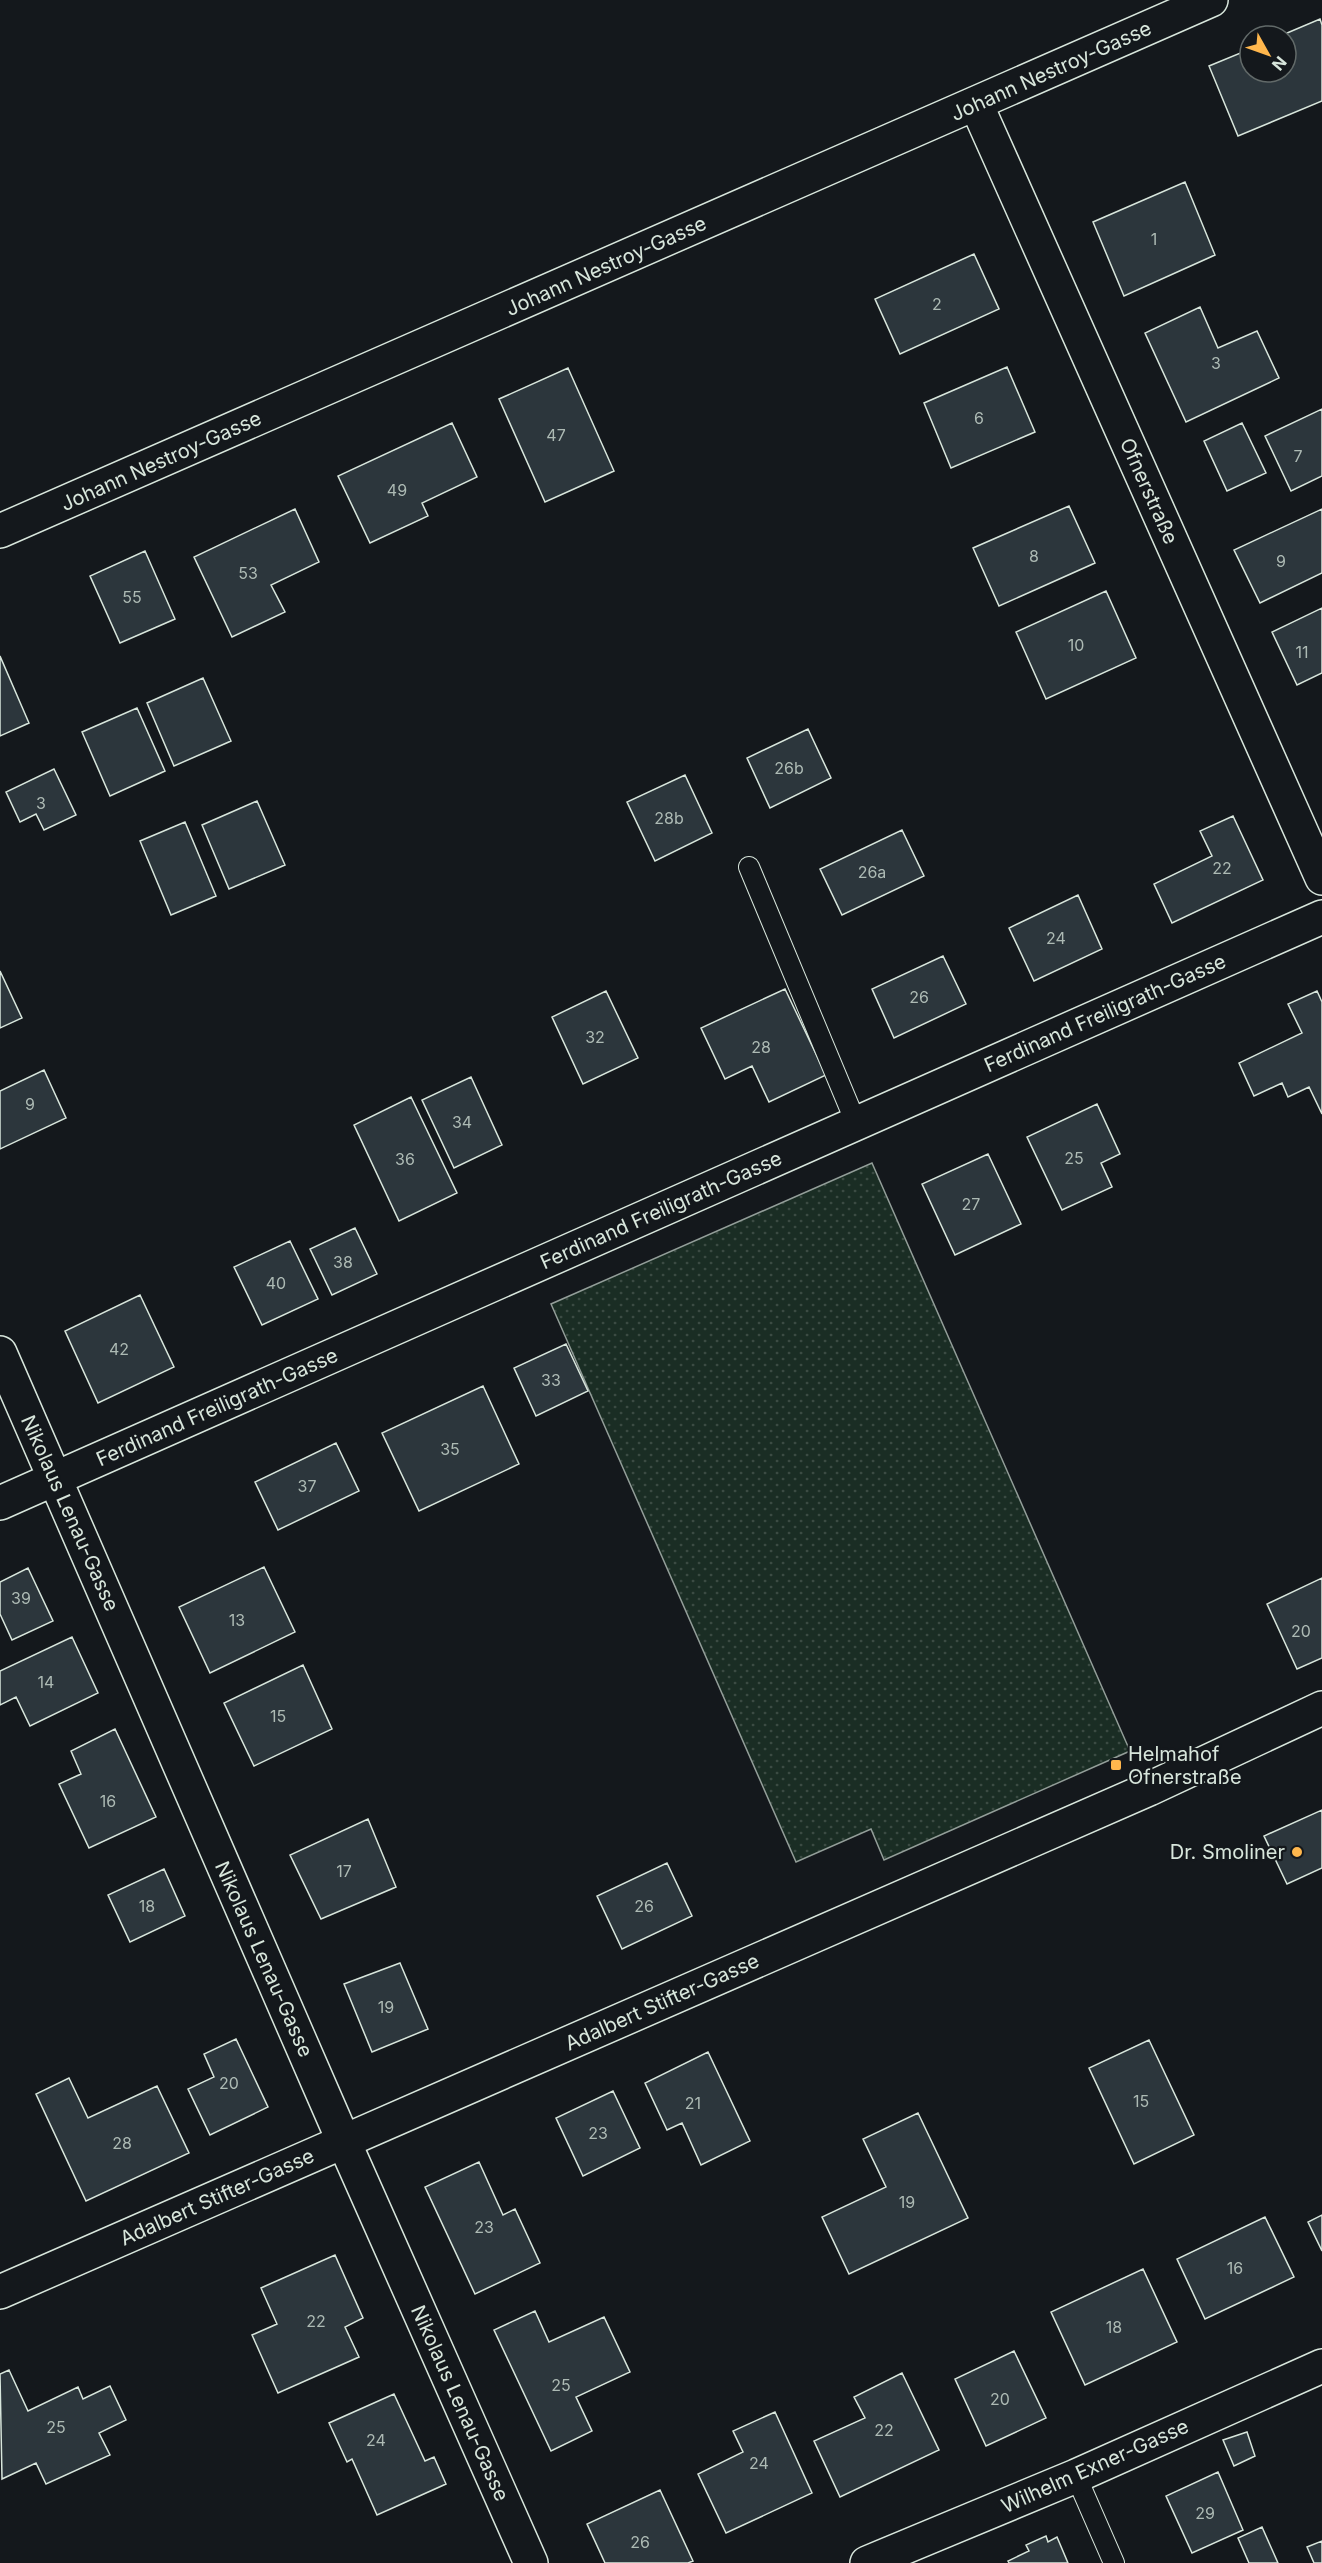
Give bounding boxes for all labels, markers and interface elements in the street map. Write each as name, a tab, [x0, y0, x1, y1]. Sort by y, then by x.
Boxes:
street label: Johann Nestroy-Gasse	[947, 16, 1155, 126]
north arrow	[1238, 24, 1298, 84]
text: N	[1268, 53, 1291, 75]
street label: Johann Nestroy-Gasse	[502, 211, 710, 321]
house number: 1	[1151, 229, 1157, 249]
house number: 2	[932, 294, 942, 314]
house number: 3	[1211, 353, 1221, 373]
street label: Johann Nestroy-Gasse	[57, 406, 265, 516]
house number: 6	[974, 408, 984, 428]
house number: 47	[546, 425, 566, 445]
street label: Ofnerstraße	[1115, 434, 1183, 548]
house number: 7	[1293, 446, 1303, 466]
house number: 49	[387, 480, 407, 500]
house number: 8	[1029, 546, 1039, 566]
house number: 9	[1276, 551, 1286, 571]
house number: 53	[238, 563, 258, 583]
house number: 55	[122, 587, 142, 607]
house number: 10	[1068, 635, 1084, 655]
house number: 11	[1295, 642, 1309, 662]
house number: 26b	[774, 758, 804, 778]
house number: 3	[36, 793, 46, 813]
house number: 28b	[654, 808, 684, 828]
house number: 22	[1212, 858, 1232, 878]
house number: 26a	[858, 862, 886, 882]
house number: 24	[1046, 928, 1066, 948]
street label: Ferdinand Freiligrath-Gasse	[981, 949, 1229, 1077]
house number: 26	[909, 987, 929, 1007]
house number: 32	[585, 1027, 605, 1047]
house number: 28	[751, 1037, 771, 1057]
house number: 9	[25, 1094, 35, 1114]
house number: 34	[452, 1112, 472, 1132]
street label: Ferdinand Freiligrath-Gasse	[537, 1146, 785, 1274]
house number: 25	[1064, 1148, 1084, 1168]
house number: 36	[395, 1149, 415, 1169]
house number: 27	[962, 1194, 980, 1214]
house number: 38	[333, 1252, 353, 1272]
house number: 40	[266, 1273, 286, 1293]
house number: 42	[109, 1339, 129, 1359]
street label: Ferdinand Freiligrath-Gasse	[93, 1343, 341, 1471]
house number: 33	[541, 1370, 561, 1390]
street label: Nikolaus Lenau-Gasse	[16, 1411, 124, 1615]
house number: 35	[440, 1439, 460, 1459]
house number: 37	[298, 1476, 316, 1496]
house number: 39	[11, 1588, 31, 1608]
house number: 13	[229, 1610, 245, 1630]
house number: 20	[1291, 1621, 1311, 1641]
house number: 14	[38, 1672, 54, 1692]
house number: 15	[270, 1706, 286, 1726]
place label: Helmahof Ofnerstraße	[1128, 1742, 1242, 1789]
marker: Helmahof Ofnerstraße	[1109, 1758, 1123, 1772]
house number: 16	[100, 1791, 116, 1811]
place label: Dr. Smoliner	[1170, 1840, 1285, 1864]
marker: Dr. Smoliner	[1290, 1845, 1304, 1859]
street label: Nikolaus Lenau-Gasse	[210, 1857, 318, 2061]
house number: 17	[336, 1861, 352, 1881]
house number: 18	[139, 1896, 155, 1916]
house number: 26	[634, 1896, 654, 1916]
street label: Adalbert Stifter-Gasse	[561, 1948, 763, 2056]
house number: 19	[378, 1997, 394, 2017]
house number: 20	[219, 2073, 239, 2093]
house number: 15	[1133, 2091, 1149, 2111]
house number: 21	[685, 2093, 701, 2113]
house number: 23	[588, 2123, 608, 2143]
house number: 28	[112, 2133, 132, 2153]
street label: Adalbert Stifter-Gasse	[116, 2143, 318, 2251]
house number: 19	[899, 2192, 915, 2212]
house number: 23	[474, 2217, 494, 2237]
house number: 16	[1227, 2258, 1243, 2278]
street label: Nikolaus Lenau-Gasse	[406, 2301, 514, 2505]
house number: 22	[306, 2311, 326, 2331]
house number: 18	[1106, 2317, 1122, 2337]
house number: 25	[551, 2375, 571, 2395]
house number: 20	[990, 2389, 1010, 2409]
street label: Wilhelm Exner-Gasse	[998, 2414, 1192, 2518]
house number: 25	[46, 2417, 66, 2437]
house number: 22	[874, 2420, 894, 2440]
house number: 24	[366, 2430, 386, 2450]
house number: 24	[749, 2453, 769, 2473]
house number: 29	[1195, 2503, 1215, 2523]
house number: 26	[630, 2532, 650, 2552]

